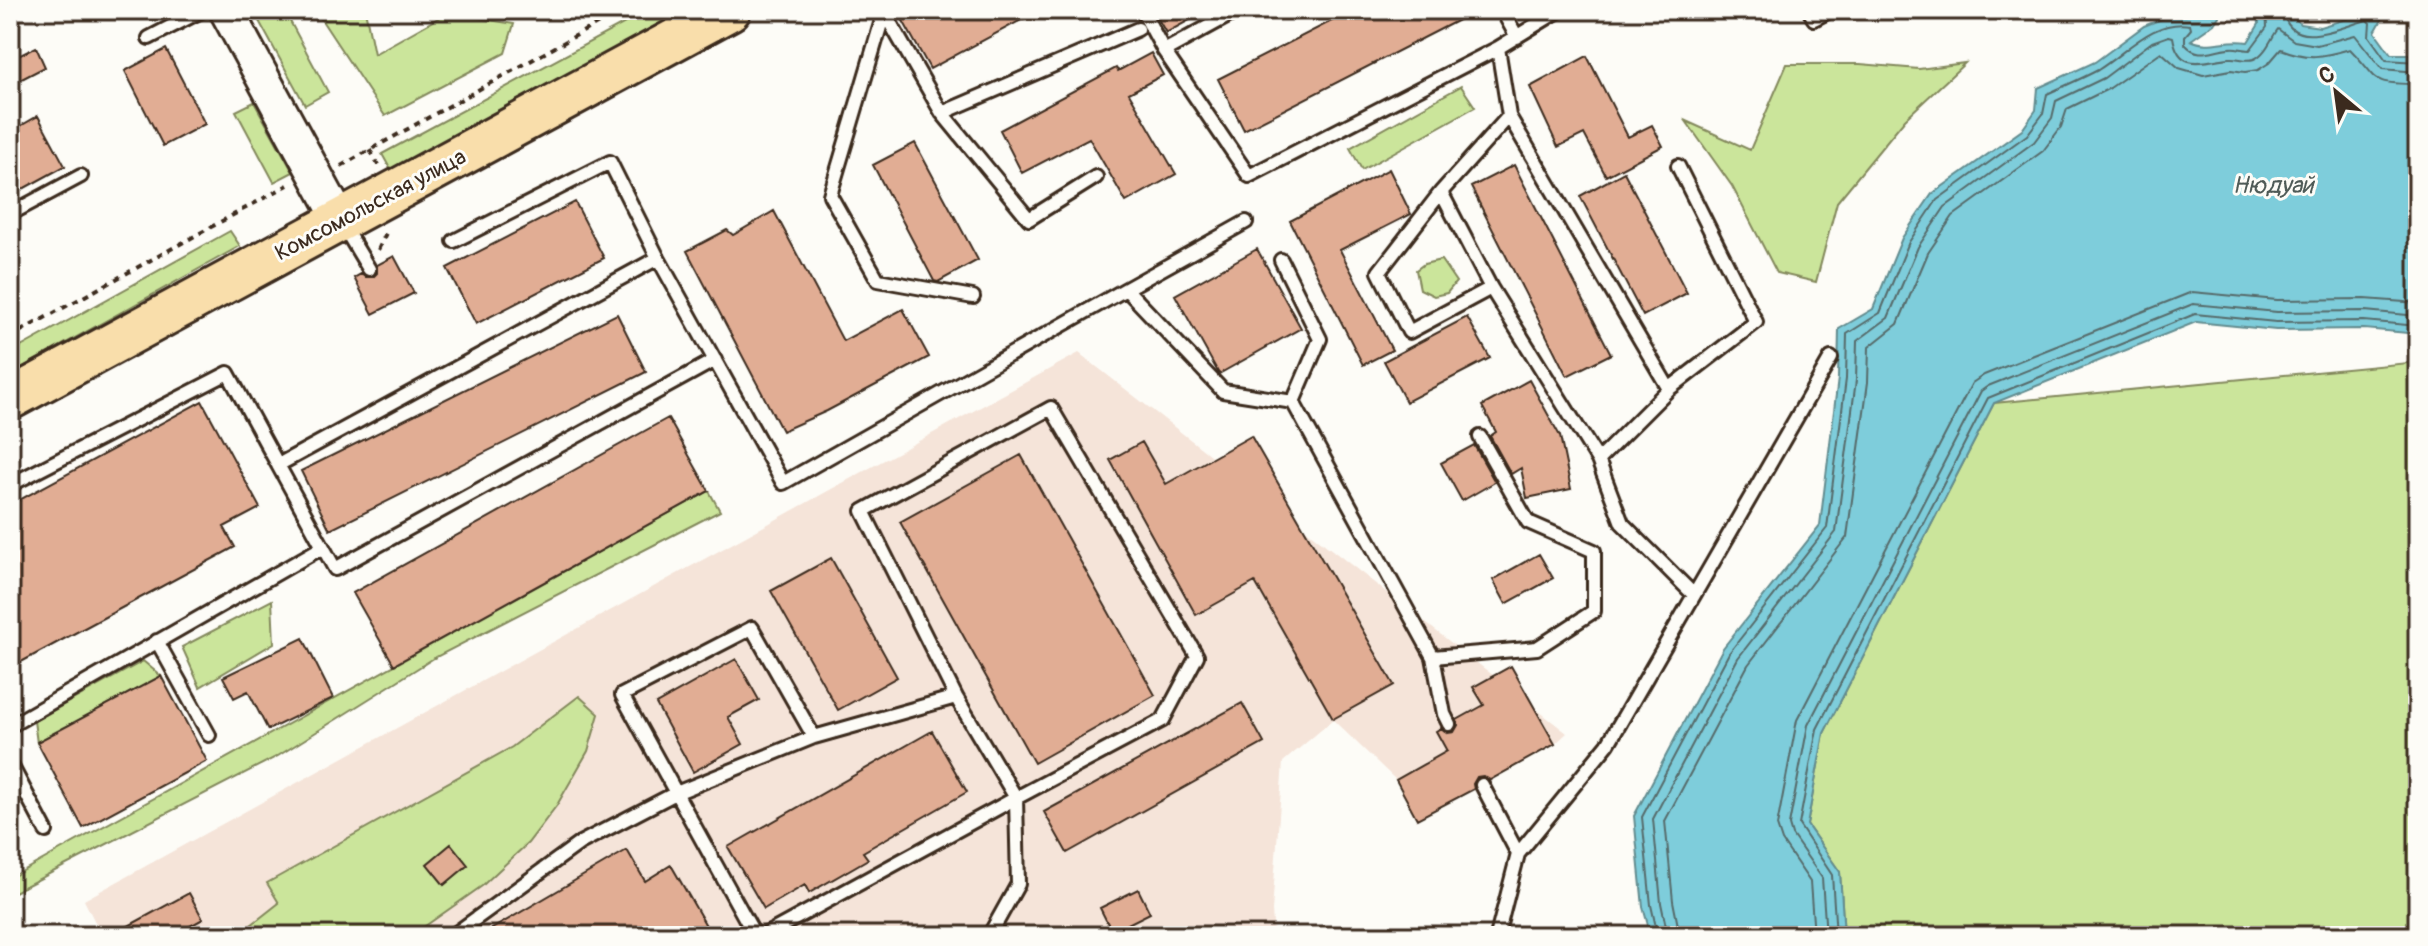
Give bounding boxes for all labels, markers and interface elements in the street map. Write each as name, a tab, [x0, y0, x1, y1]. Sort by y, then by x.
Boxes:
north arrow	[2296, 52, 2376, 132]
text: С	[2314, 60, 2340, 91]
street label: Комсомольская улица	[270, 143, 471, 267]
water label: Нюдуай	[2232, 171, 2316, 200]

